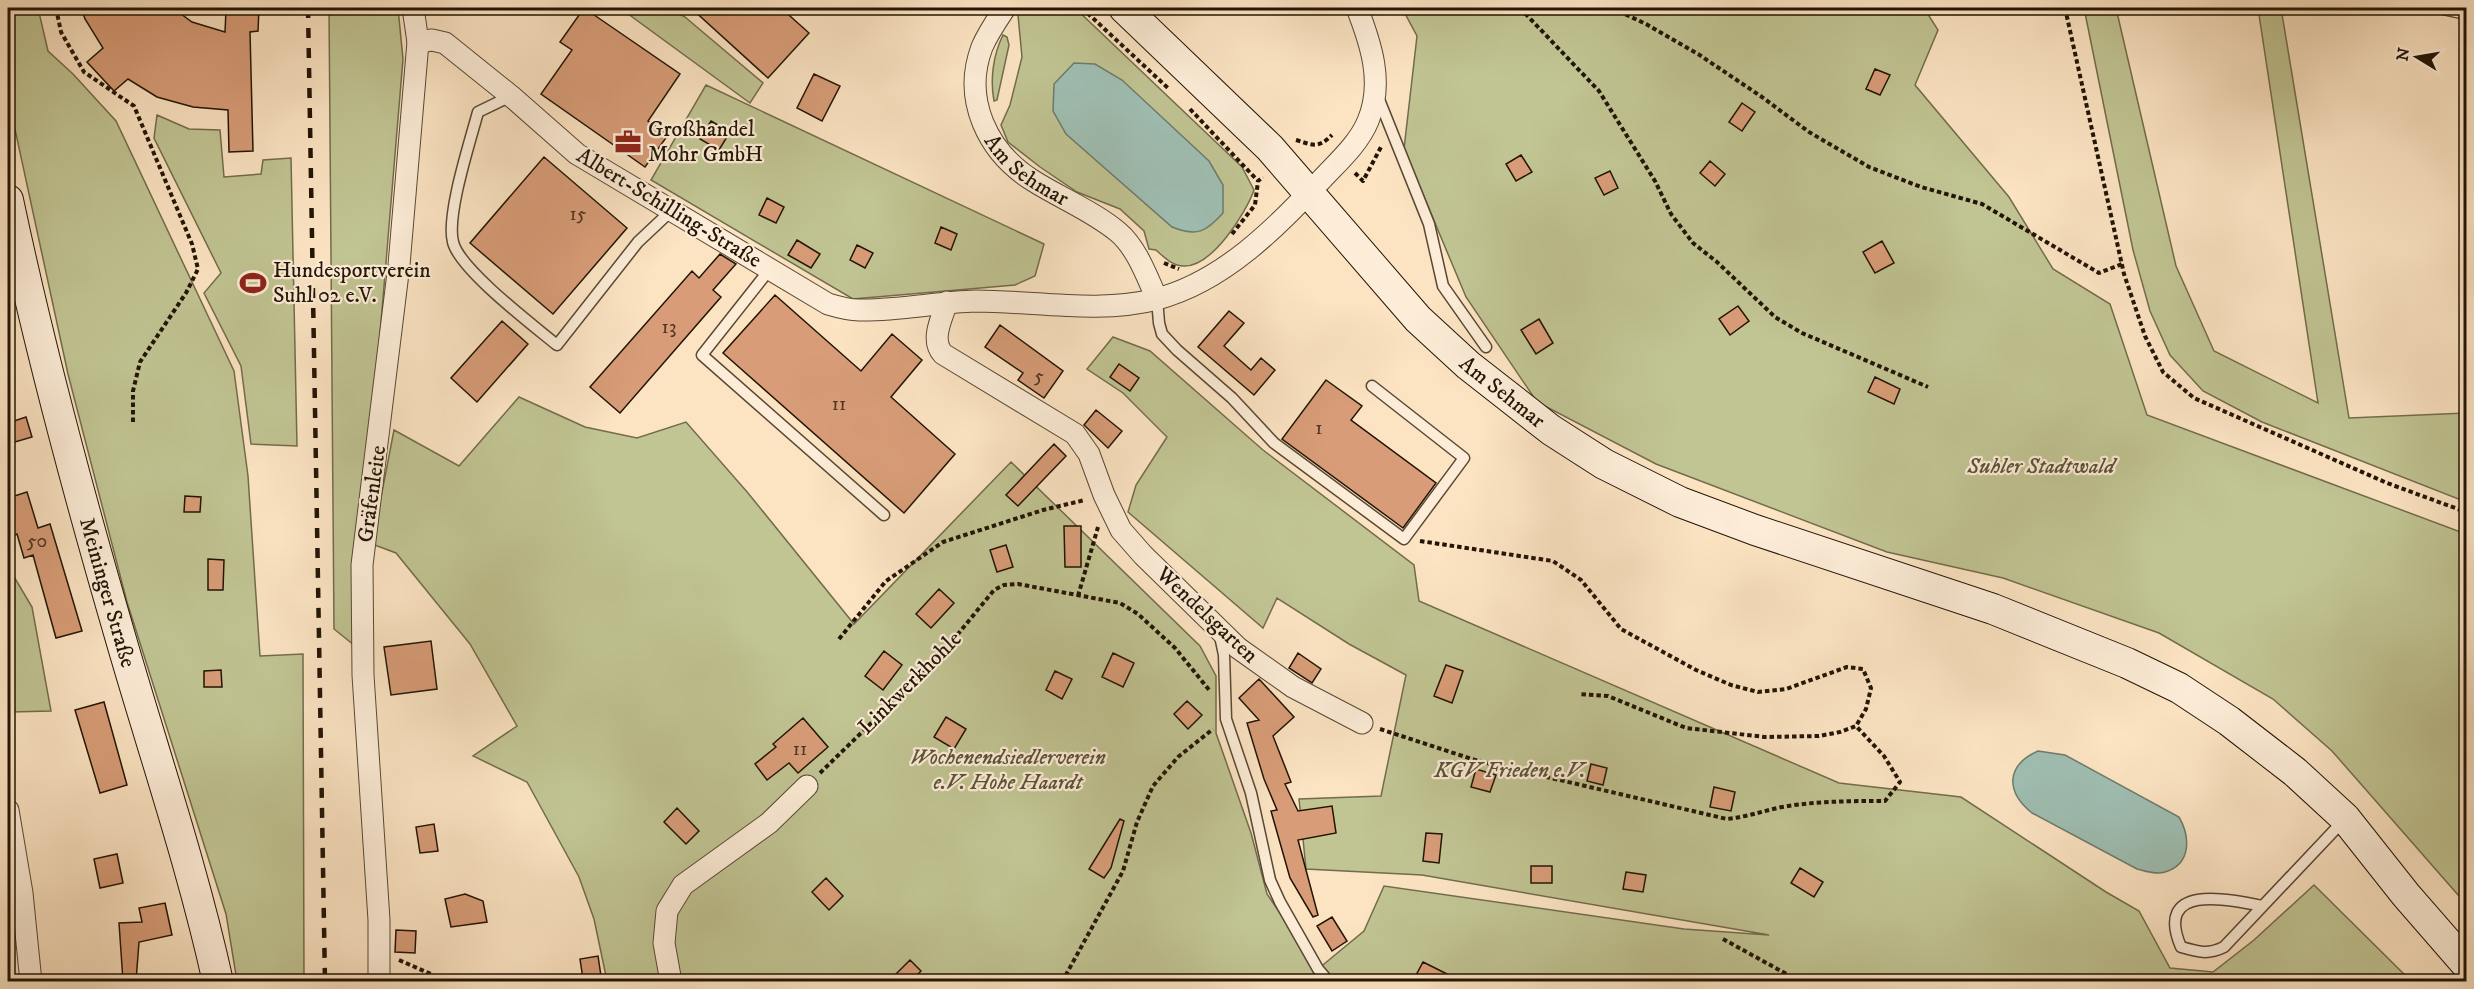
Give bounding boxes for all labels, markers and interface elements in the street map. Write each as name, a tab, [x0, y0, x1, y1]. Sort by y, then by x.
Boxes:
north arrow	[2387, 27, 2447, 87]
text: N	[2392, 46, 2414, 63]
place label: Großhandel Mohr GmbH	[648, 116, 763, 168]
office icon: Großhandel Mohr GmbH	[613, 127, 643, 157]
street label: Am Sehmar	[978, 129, 1074, 212]
street label: Albert-Schilling-Straße	[572, 142, 766, 274]
house number: 15	[569, 202, 587, 227]
place label: Hundesportverein Suhl 02 e.V.	[273, 257, 431, 309]
sports icon: Hundesportverein Suhl 02 e.V.	[238, 268, 268, 298]
house number: 13	[662, 315, 676, 340]
street label: Am Sehmar	[1454, 350, 1551, 434]
house number: 5	[1034, 364, 1044, 389]
house number: 11	[832, 392, 846, 417]
house number: 1	[1315, 416, 1323, 441]
street label: Gräfenleite	[352, 444, 392, 544]
park label: Suhler Stadtwald	[1966, 453, 2118, 480]
street label: Meininger Straße	[73, 515, 142, 671]
house number: 50	[27, 529, 47, 554]
street label: Wendelsgarten	[1150, 560, 1264, 669]
street label: Linkwerkhohle	[853, 626, 967, 740]
house number: 11	[793, 737, 807, 762]
park label: Wochenendsiedlerverein e.V. Hohe Haardt	[910, 744, 1106, 796]
park label: KGV Frieden e.V.	[1433, 757, 1587, 784]

